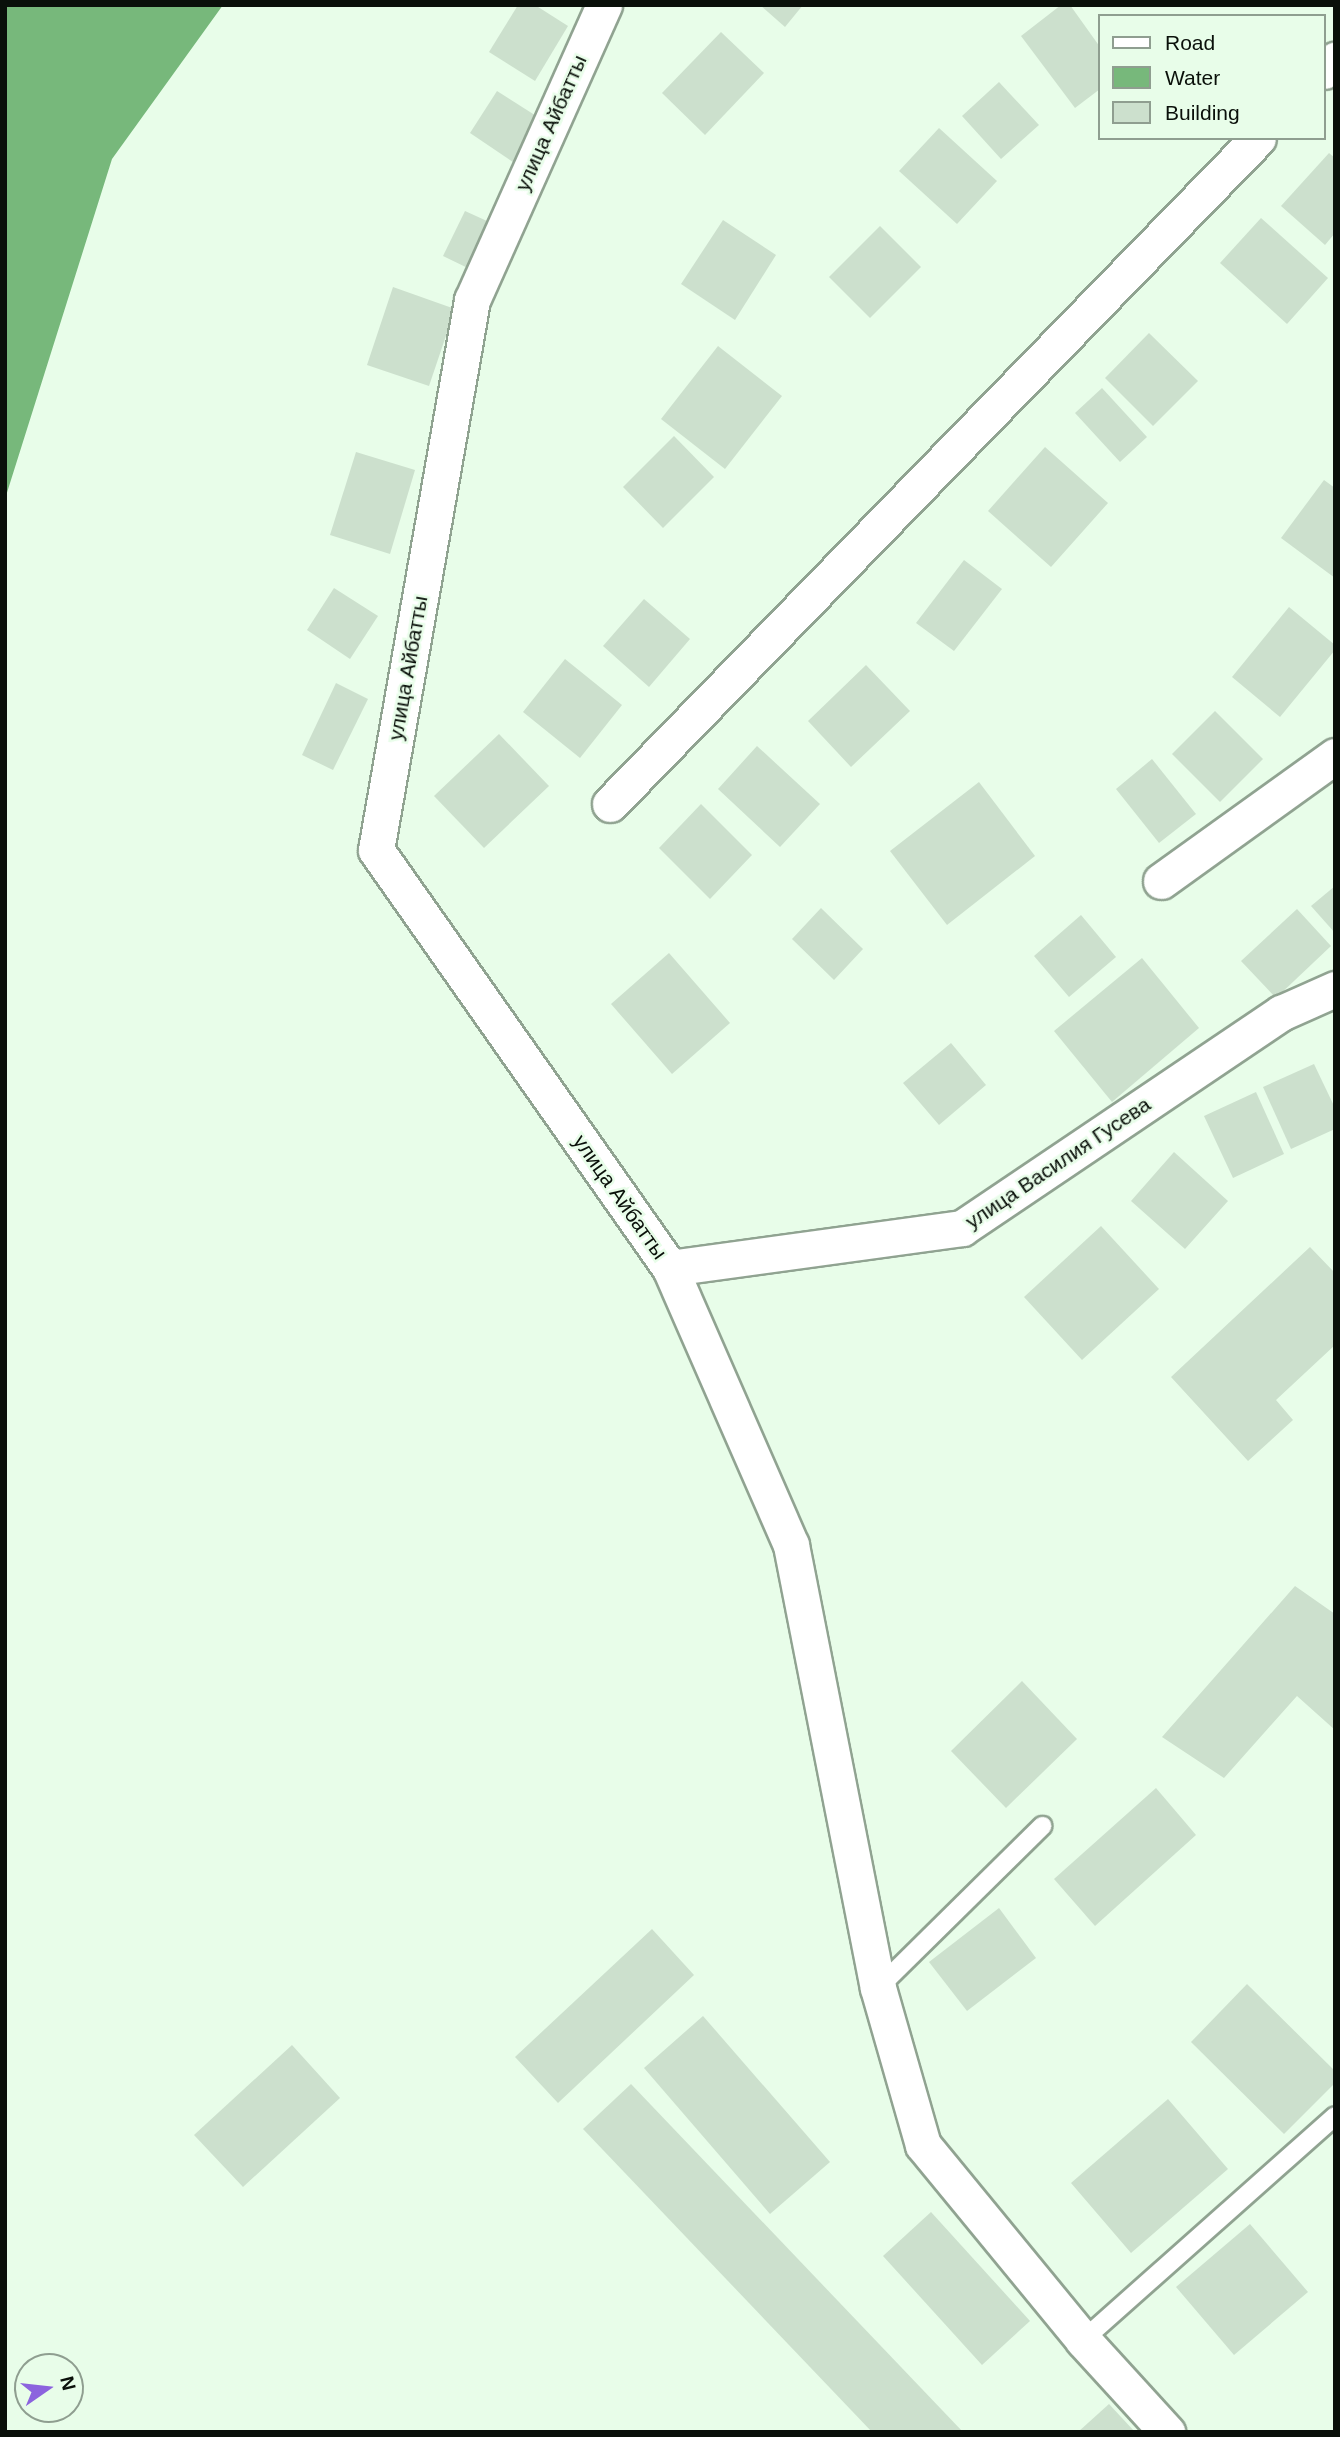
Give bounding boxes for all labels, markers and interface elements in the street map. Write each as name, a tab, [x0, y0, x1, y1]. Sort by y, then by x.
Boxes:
legend	[1098, 14, 1326, 140]
text: Road	[1165, 31, 1215, 54]
street label: улица Айбатты	[510, 51, 592, 195]
text: Water	[1165, 66, 1220, 89]
text: Building	[1165, 101, 1240, 124]
street label: улица Айбатты	[383, 594, 433, 742]
street label: улица Василия Гусева	[961, 1092, 1155, 1234]
street label: улица Айбатты	[568, 1130, 672, 1264]
north arrow	[14, 2353, 84, 2423]
text: N	[56, 2374, 80, 2392]

